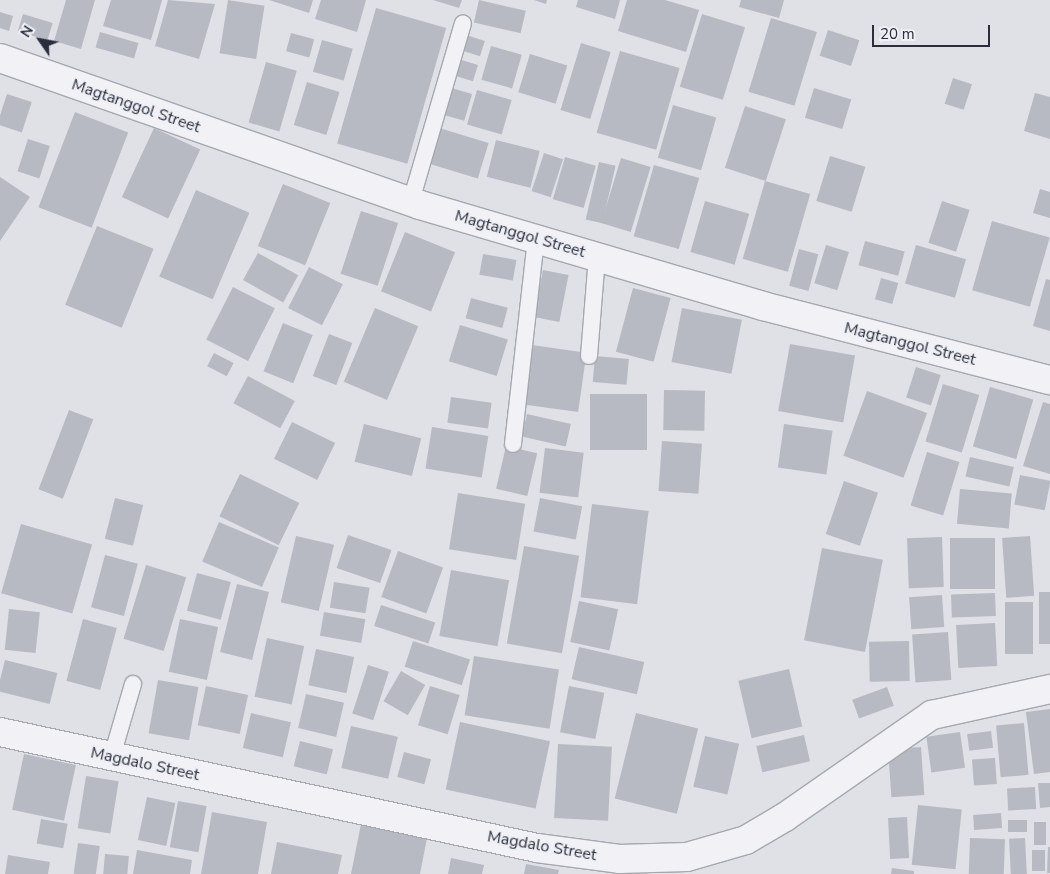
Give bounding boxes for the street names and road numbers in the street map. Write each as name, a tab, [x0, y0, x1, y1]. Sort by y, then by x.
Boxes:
street label: Magtanggol Street	[69, 75, 203, 137]
street label: Magtanggol Street	[453, 206, 587, 262]
street label: Magtanggol Street	[842, 318, 978, 370]
street label: Magdalo Street	[89, 743, 201, 785]
street label: Magdalo Street	[486, 827, 598, 865]

